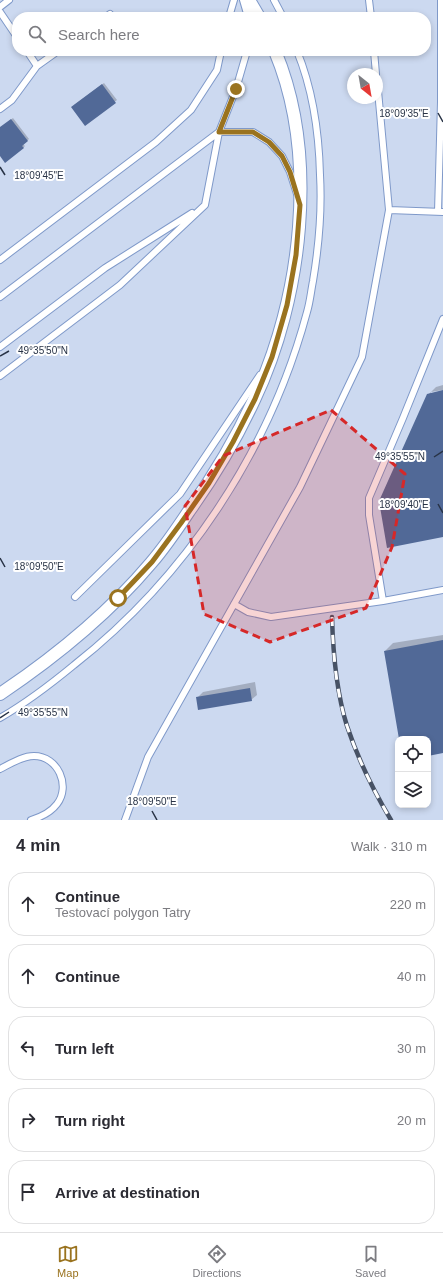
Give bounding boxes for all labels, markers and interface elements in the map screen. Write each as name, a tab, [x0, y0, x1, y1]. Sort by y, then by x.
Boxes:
search box	[12, 12, 431, 56]
icon: search	[26, 23, 48, 45]
text: Search here	[58, 26, 140, 43]
north arrow	[347, 68, 383, 104]
route end	[227, 80, 245, 98]
text: 18°09'35"E	[379, 108, 429, 119]
text: 18°09'45"E	[14, 170, 64, 181]
text: 49°35'50"N	[18, 345, 68, 356]
text: 49°35'55"N	[375, 451, 425, 462]
text: 18°09'40"E	[379, 499, 429, 510]
text: 18°09'50"E	[14, 561, 64, 572]
route start	[109, 589, 127, 607]
text: 49°35'55"N	[18, 707, 68, 718]
map controls	[395, 736, 431, 808]
button: locate	[395, 736, 431, 772]
button: layers	[395, 772, 431, 808]
text: 18°09'50"E	[127, 796, 177, 807]
text: 4 min	[16, 836, 60, 855]
text: Walk · 310 m	[351, 839, 427, 854]
text: Continue	[55, 888, 120, 905]
icon: ahead	[17, 893, 39, 915]
text: 220 m	[390, 897, 426, 912]
text: Testovací polygon Tatry	[55, 905, 191, 920]
icon: ahead	[17, 965, 39, 987]
text: Continue	[55, 968, 120, 985]
text: 40 m	[397, 969, 426, 984]
icon: left	[17, 1037, 39, 1059]
text: Turn left	[55, 1040, 114, 1057]
text: 30 m	[397, 1041, 426, 1056]
icon: right	[17, 1109, 39, 1131]
text: Turn right	[55, 1112, 125, 1129]
text: 20 m	[397, 1113, 426, 1128]
icon: arrive	[17, 1181, 39, 1203]
text: Arrive at destination	[55, 1184, 200, 1201]
tab: Map	[57, 1243, 79, 1279]
tab: Directions	[192, 1243, 241, 1279]
tab: Saved	[355, 1243, 386, 1279]

